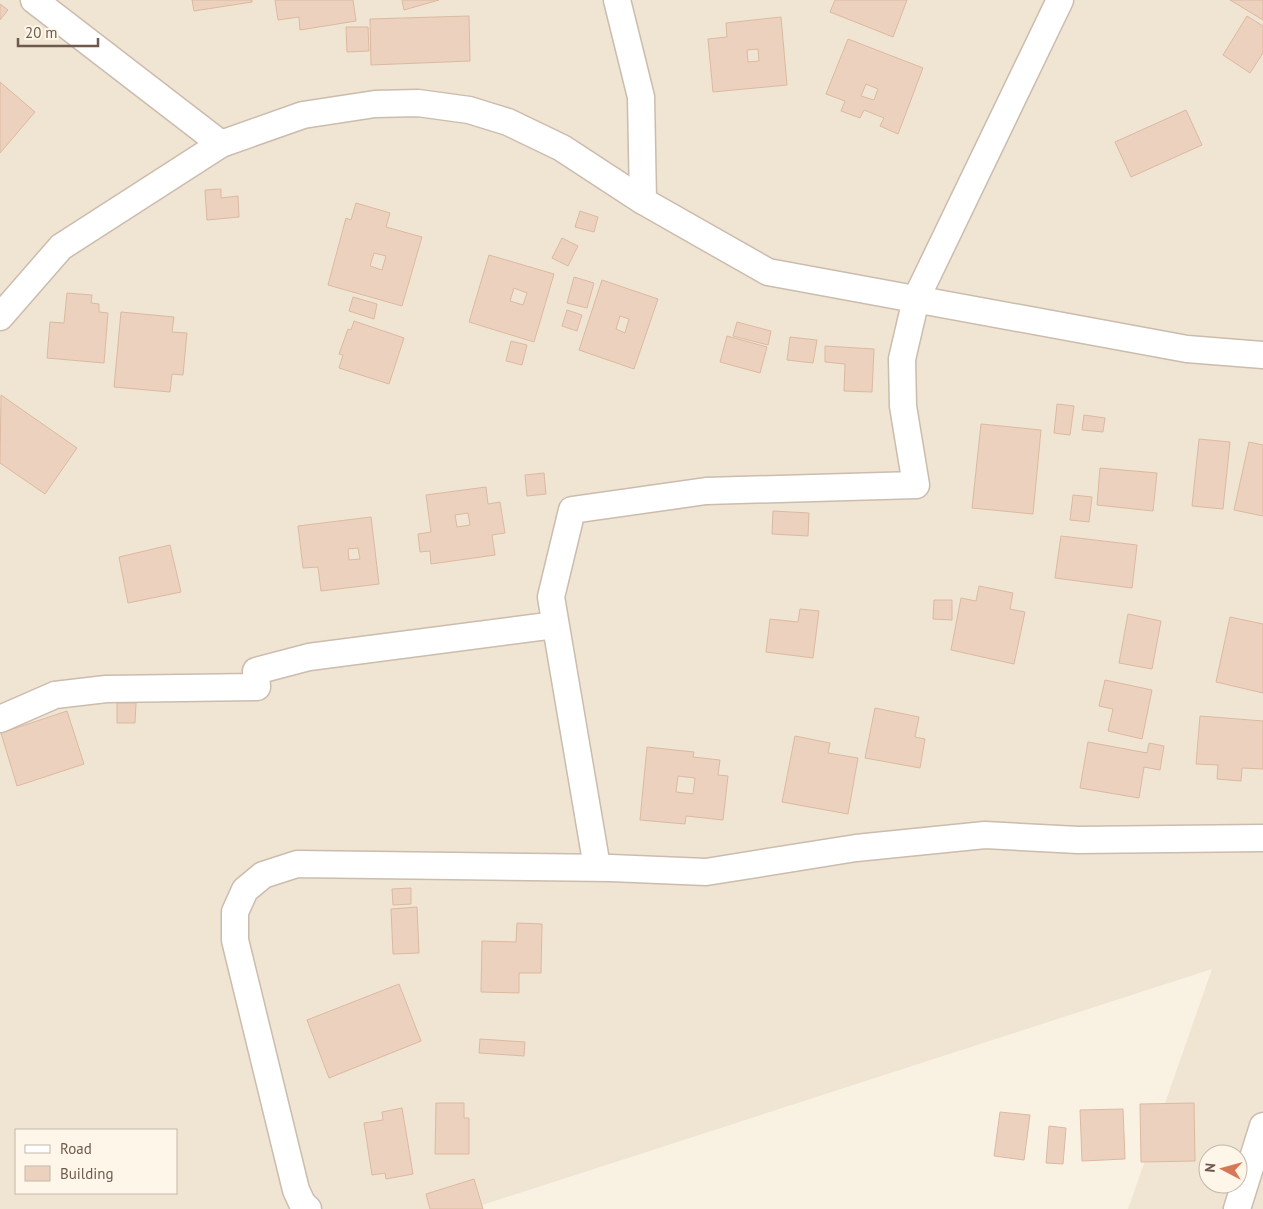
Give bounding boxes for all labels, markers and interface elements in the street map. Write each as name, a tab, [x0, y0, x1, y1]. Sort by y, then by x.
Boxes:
scale bar	[18, 15, 98, 47]
text: 20 m	[25, 23, 58, 42]
legend	[15, 1129, 178, 1194]
text: Road	[60, 1139, 92, 1158]
north arrow	[1198, 1144, 1248, 1194]
text: N	[1201, 1162, 1220, 1173]
text: Building	[60, 1164, 114, 1183]

